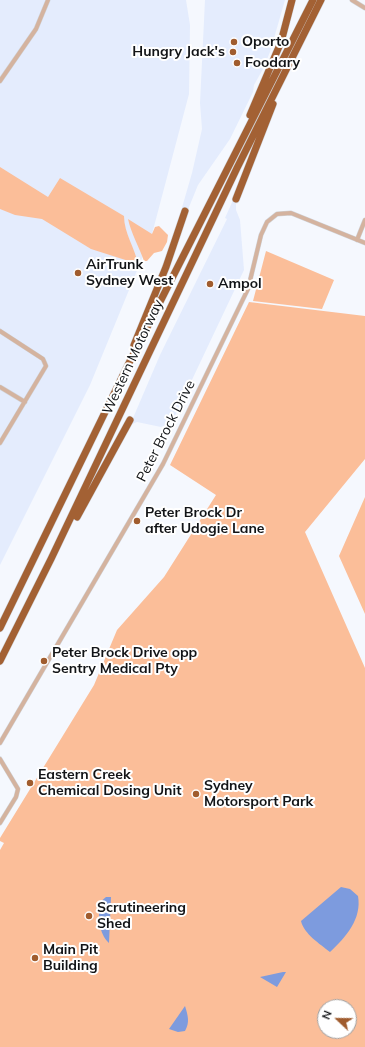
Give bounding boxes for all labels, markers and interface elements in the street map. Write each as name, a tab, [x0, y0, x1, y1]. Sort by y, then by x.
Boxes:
place label: Oporto	[242, 34, 289, 50]
marker: Oporto	[229, 37, 239, 47]
place label: Hungry Jack's	[132, 44, 225, 60]
marker: Hungry Jack's	[228, 47, 238, 57]
place label: Foodary	[245, 55, 300, 71]
marker: Foodary	[232, 58, 242, 68]
place label: AirTrunk Sydney West	[86, 257, 173, 290]
marker: AirTrunk Sydney West	[73, 268, 83, 278]
place label: Ampol	[218, 276, 262, 292]
marker: Ampol	[205, 279, 215, 289]
street label: Western Motorway	[99, 297, 167, 417]
street label: Peter Brock Drive	[133, 377, 199, 485]
place label: Peter Brock Dr after Udogie Lane	[145, 505, 265, 538]
marker: Peter Brock Dr after Udogie Lane	[132, 516, 142, 526]
place label: Peter Brock Drive opp Sentry Medical Pty	[52, 645, 197, 678]
marker: Peter Brock Drive opp Sentry Medical Pty	[39, 656, 49, 666]
place label: Eastern Creek Chemical Dosing Unit	[38, 767, 181, 800]
marker: Eastern Creek Chemical Dosing Unit	[25, 778, 35, 788]
place label: Sydney Motorsport Park	[204, 778, 313, 810]
marker: Sydney Motorsport Park	[191, 789, 201, 799]
place label: Scrutineering Shed	[97, 900, 186, 932]
marker: Scrutineering Shed	[84, 911, 94, 921]
place label: Main Pit Building	[43, 942, 98, 974]
marker: Main Pit Building	[30, 953, 40, 963]
north arrow	[317, 999, 357, 1039]
text: N	[319, 1008, 335, 1021]

